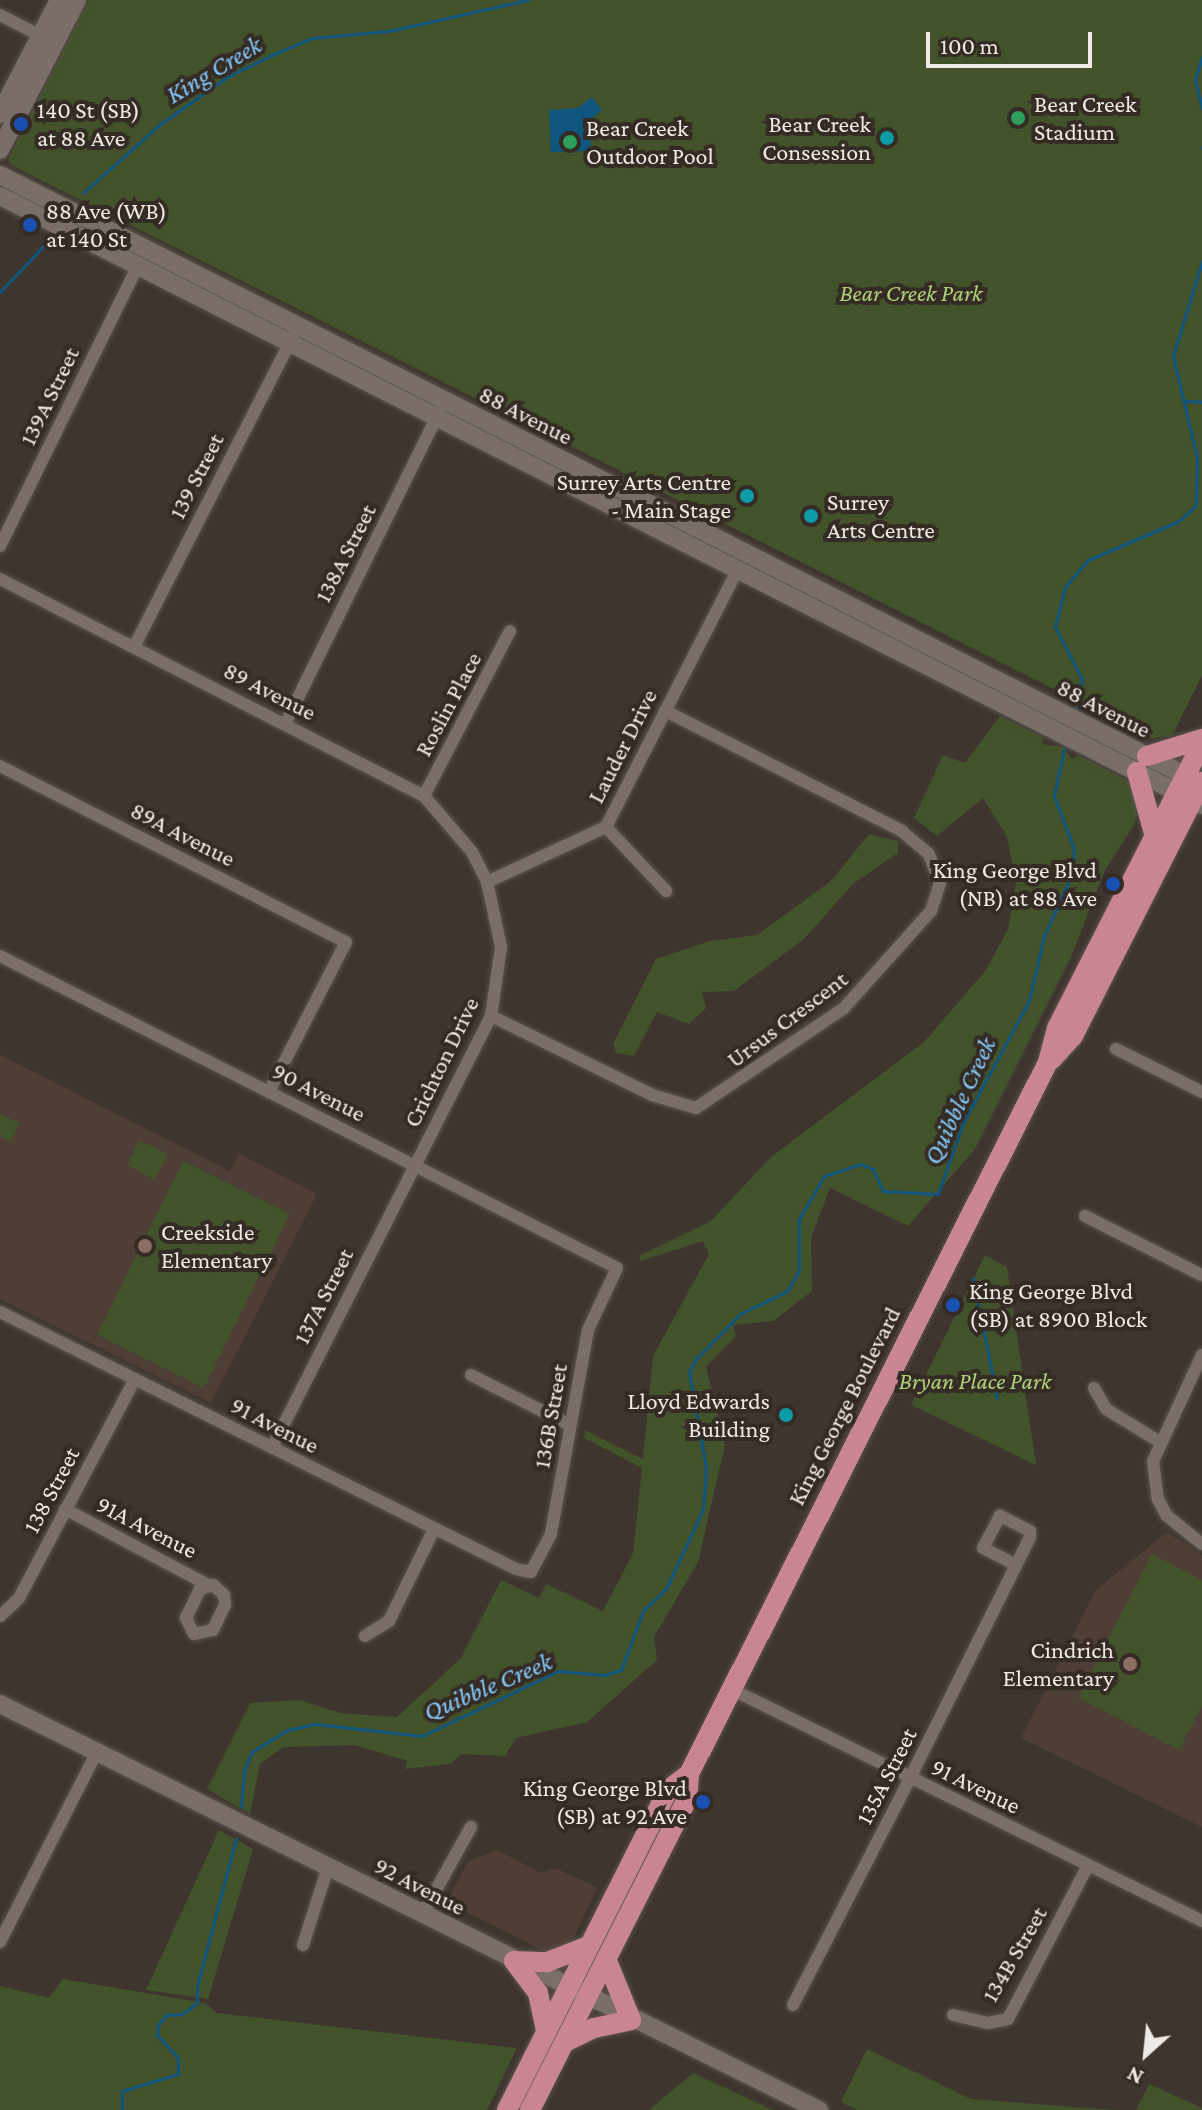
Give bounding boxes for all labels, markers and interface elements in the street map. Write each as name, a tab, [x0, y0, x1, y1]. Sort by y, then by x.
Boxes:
scale bar	[930, 16, 1096, 66]
water label: King Creek	[160, 29, 268, 111]
text: 100 m	[940, 32, 999, 59]
place label: Bear Creek Stadium	[1034, 90, 1137, 146]
place label: 140 St (SB) at 88 Ave	[37, 96, 140, 152]
marker: Bear Creek Stadium	[1009, 109, 1027, 127]
place label: Bear Creek Consession	[762, 110, 871, 166]
place label: Bear Creek Outdoor Pool	[586, 114, 714, 170]
marker: 140 St (SB) at 88 Ave	[12, 115, 30, 133]
marker: Bear Creek Consession	[878, 129, 896, 147]
marker: Bear Creek Outdoor Pool	[561, 133, 579, 151]
place label: 88 Ave (WB) at 140 St	[46, 197, 167, 253]
marker: 88 Ave (WB) at 140 St	[21, 216, 39, 234]
park label: Bear Creek Park	[839, 279, 983, 307]
street label: 139A Street	[13, 342, 85, 450]
street label: 88 Avenue	[474, 379, 578, 451]
street label: 139 Street	[162, 428, 230, 524]
place label: Surrey Arts Centre - Main Stage	[557, 468, 731, 524]
marker: Surrey Arts Centre - Main Stage	[738, 487, 756, 505]
place label: Surrey Arts Centre	[827, 488, 935, 544]
street label: 138A Street	[308, 499, 382, 607]
marker: Surrey Arts Centre	[802, 507, 820, 525]
street label: Roslin Place	[408, 647, 488, 761]
street label: 89 Avenue	[219, 655, 321, 727]
street label: 88 Avenue	[1052, 672, 1156, 744]
street label: Lauder Drive	[581, 684, 663, 808]
street label: 89A Avenue	[126, 795, 240, 873]
place label: King George Blvd (NB) at 88 Ave	[933, 856, 1097, 912]
marker: King George Blvd (NB) at 88 Ave	[1104, 875, 1122, 893]
street label: Ursus Crescent	[721, 964, 853, 1074]
street label: Crichton Drive	[397, 992, 485, 1132]
water label: Quibble Creek	[917, 1033, 1003, 1169]
street label: 90 Avenue	[267, 1056, 371, 1128]
place label: Creekside Elementary	[161, 1218, 272, 1274]
marker: Creekside Elementary	[136, 1237, 154, 1255]
street label: 137A Street	[287, 1243, 359, 1349]
place label: King George Blvd (SB) at 8900 Block	[969, 1277, 1147, 1333]
marker: King George Blvd (SB) at 8900 Block	[944, 1296, 962, 1314]
street label: King George Boulevard	[782, 1302, 906, 1510]
street label: 136B Street	[527, 1362, 573, 1470]
park label: Bryan Place Park	[899, 1367, 1051, 1395]
place label: Lloyd Edwards Building	[628, 1387, 770, 1443]
street label: 91 Avenue	[226, 1391, 324, 1459]
marker: Lloyd Edwards Building	[777, 1406, 795, 1424]
street label: 138 Street	[16, 1442, 86, 1538]
street label: 91A Avenue	[92, 1489, 202, 1565]
place label: Cindrich Elementary	[1003, 1636, 1114, 1692]
water label: Quibble Creek	[419, 1646, 557, 1728]
marker: Cindrich Elementary	[1121, 1655, 1139, 1673]
street label: 135A Street	[849, 1723, 923, 1829]
street label: 91 Avenue	[927, 1752, 1025, 1820]
place label: King George Blvd (SB) at 92 Ave	[523, 1774, 687, 1830]
marker: King George Blvd (SB) at 92 Ave	[694, 1793, 712, 1811]
street label: 92 Avenue	[370, 1851, 470, 1921]
street label: 134B Street	[975, 1901, 1053, 2007]
north arrow	[1106, 2014, 1186, 2094]
text: N	[1123, 2061, 1147, 2090]

